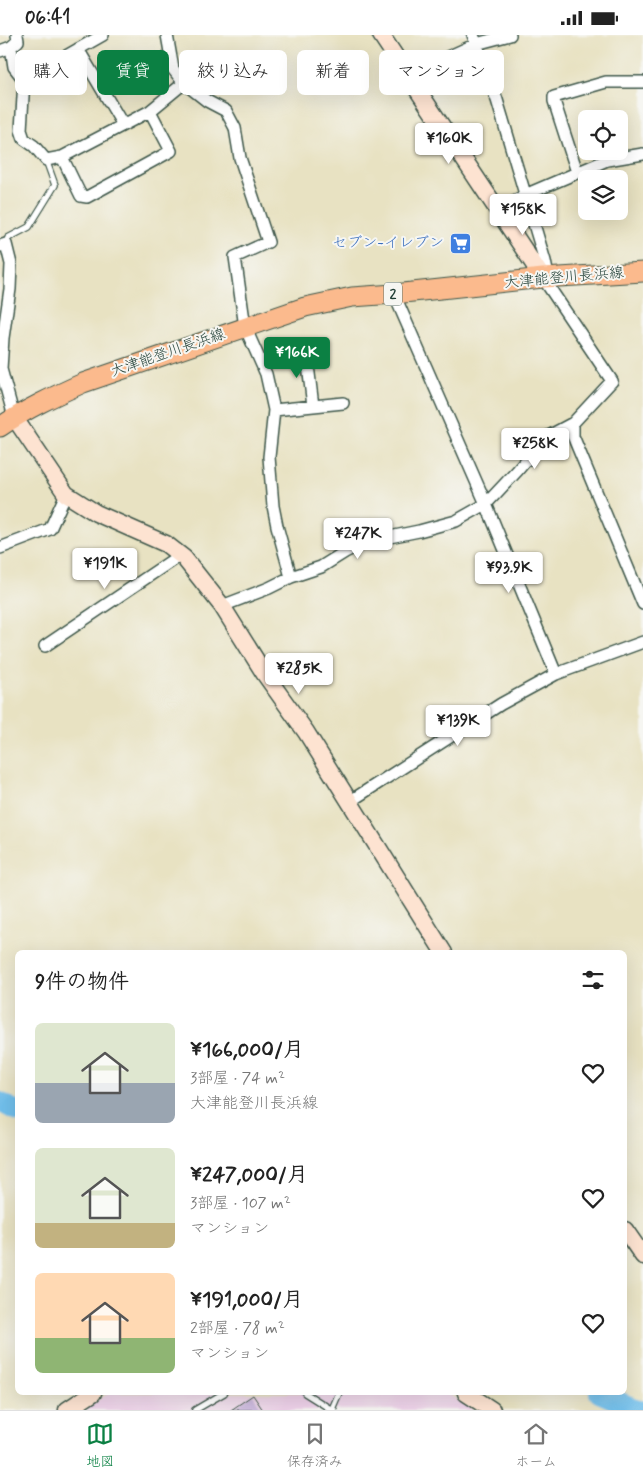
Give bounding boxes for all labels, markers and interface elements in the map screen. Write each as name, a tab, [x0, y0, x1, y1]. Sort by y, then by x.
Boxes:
text: 06:41	[25, 5, 70, 30]
chip: 購入	[15, 50, 87, 95]
chip: 賃貸	[97, 50, 169, 95]
chip: 絞り込み	[179, 50, 287, 95]
chip: 新着	[297, 50, 369, 95]
chip: マンション	[379, 50, 504, 95]
map controls	[578, 110, 628, 220]
button: locate	[578, 110, 628, 160]
pin: ¥160K	[414, 123, 484, 165]
text: ¥160K	[426, 128, 472, 149]
button: layers	[578, 170, 628, 220]
pin: ¥158K	[488, 193, 558, 236]
text: ¥158K	[501, 199, 545, 220]
supermarket icon: セブン-イレブン	[448, 231, 472, 255]
place label: セブン-イレブン	[332, 233, 444, 253]
street label: 大津能登川長浜線	[503, 263, 625, 293]
road number: 2	[384, 283, 402, 305]
street label: 大津能登川長浜線	[108, 324, 228, 382]
pin: ¥166K	[262, 337, 332, 379]
text: ¥166K	[275, 342, 319, 363]
pin: ¥258K	[500, 427, 570, 470]
text: ¥258K	[512, 433, 558, 454]
pin: ¥247K	[323, 517, 393, 560]
text: ¥247K	[335, 523, 382, 544]
pin: ¥191K	[70, 547, 140, 590]
pin: ¥93.9K	[468, 551, 550, 594]
text: ¥191K	[83, 553, 127, 574]
text: ¥93.9K	[486, 557, 532, 578]
pin: ¥285K	[264, 653, 334, 695]
text: ¥285K	[276, 658, 322, 679]
pin: ¥139K	[423, 705, 493, 747]
text: ¥139K	[437, 710, 479, 731]
icon: filters	[579, 966, 607, 994]
text: 9件の物件	[35, 968, 129, 996]
text: ¥166,000/月	[190, 1036, 304, 1064]
icon: home	[75, 1043, 135, 1103]
icon: heart	[579, 1059, 607, 1087]
text: 3部屋 · 74 m²	[190, 1068, 285, 1089]
text: 大津能登川長浜線	[190, 1093, 318, 1114]
text: ¥247,000/月	[190, 1161, 308, 1189]
icon: home	[75, 1168, 135, 1228]
icon: heart	[579, 1184, 607, 1212]
text: 3部屋 · 107 m²	[190, 1193, 291, 1214]
text: マンション	[190, 1218, 269, 1239]
text: ¥191,000/月	[190, 1286, 303, 1314]
icon: home	[75, 1293, 135, 1353]
icon: heart	[579, 1309, 607, 1337]
text: 2部屋 · 78 m²	[190, 1318, 285, 1339]
text: マンション	[190, 1343, 269, 1364]
tab: 地図	[86, 1420, 114, 1471]
tab: 保存済み	[287, 1420, 343, 1471]
tab: ホーム	[515, 1420, 557, 1471]

